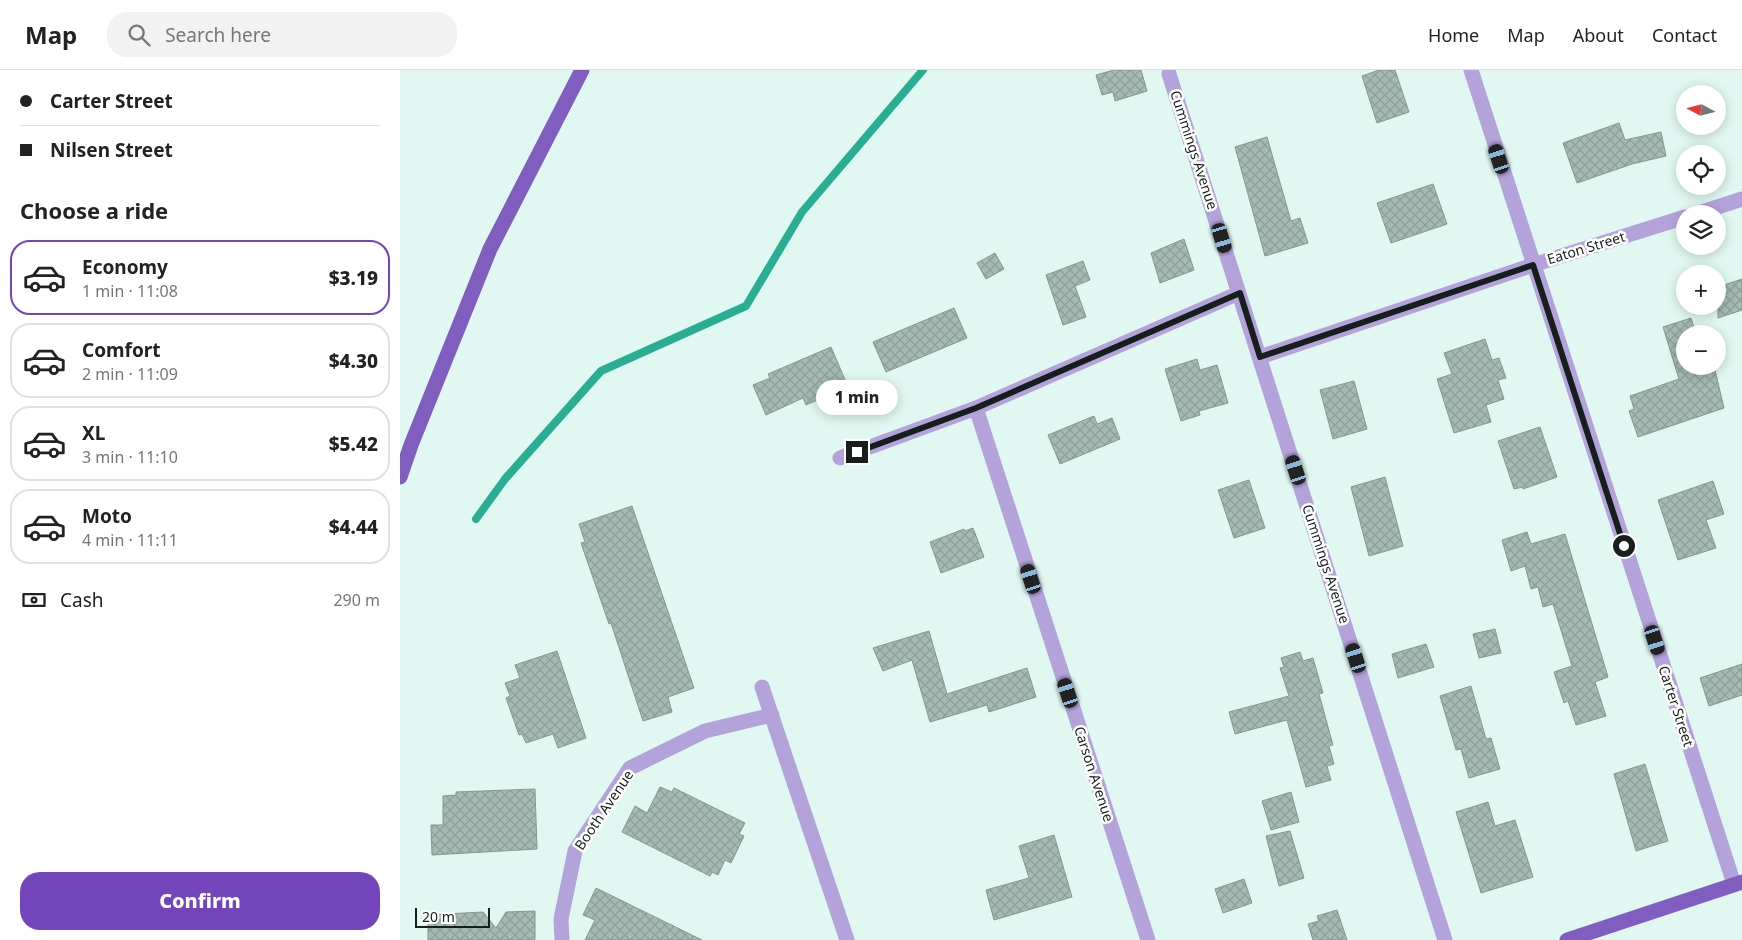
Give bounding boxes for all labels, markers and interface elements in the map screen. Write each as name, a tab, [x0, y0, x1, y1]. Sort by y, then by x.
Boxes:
search box	[107, 12, 457, 57]
text: Map	[25, 18, 77, 51]
icon: search	[125, 21, 153, 49]
text: Search here	[165, 22, 271, 48]
text: Home	[1428, 23, 1479, 47]
text: Map	[1507, 23, 1545, 47]
text: About	[1573, 23, 1624, 47]
text: Contact	[1652, 23, 1717, 47]
north arrow	[1676, 85, 1726, 135]
map controls	[1676, 85, 1726, 375]
text: Carter Street	[50, 88, 173, 114]
street label: Cummings Avenue	[1166, 88, 1223, 212]
text: Nilsen Street	[50, 137, 173, 163]
car	[1487, 142, 1510, 176]
button: locate	[1676, 145, 1726, 195]
text: Choose a ride	[20, 195, 168, 225]
button: layers	[1676, 205, 1726, 255]
car	[1210, 221, 1233, 255]
street label: Eaton Street	[1545, 227, 1627, 268]
text: Economy	[82, 254, 168, 280]
icon: car	[22, 255, 67, 300]
text: $3.19	[329, 265, 378, 291]
button: +	[1676, 265, 1726, 315]
text: 1 min · 11:08	[82, 280, 178, 302]
button: −	[1676, 325, 1726, 375]
text: Comfort	[82, 337, 161, 363]
icon: car	[22, 338, 67, 383]
text: $4.30	[329, 348, 378, 374]
text: 2 min · 11:09	[82, 363, 178, 385]
callout: 1 min	[816, 380, 898, 414]
text: 1 min	[835, 386, 879, 408]
text: XL	[82, 420, 105, 446]
icon: car	[22, 421, 67, 466]
text: $5.42	[329, 431, 378, 457]
route end	[846, 441, 868, 463]
text: 3 min · 11:10	[82, 446, 178, 468]
car	[1284, 453, 1307, 487]
street label: Cummings Avenue	[1298, 502, 1355, 626]
text: Moto	[82, 503, 132, 529]
icon: car	[22, 504, 67, 549]
text: $4.44	[329, 514, 378, 540]
text: 4 min · 11:11	[82, 529, 178, 551]
route start	[1613, 535, 1635, 557]
car	[1019, 562, 1042, 596]
icon: cash	[20, 586, 48, 614]
text: Cash	[60, 587, 104, 613]
text: 290 m	[333, 589, 380, 611]
car	[1643, 623, 1666, 657]
car	[1344, 641, 1367, 675]
street label: Carter Street	[1654, 663, 1698, 749]
car	[1056, 676, 1079, 710]
street label: Carson Avenue	[1070, 724, 1119, 824]
street label: Booth Avenue	[570, 766, 637, 853]
button: Confirm	[20, 872, 380, 930]
scale bar	[415, 905, 490, 928]
text: 20 m	[422, 907, 455, 926]

